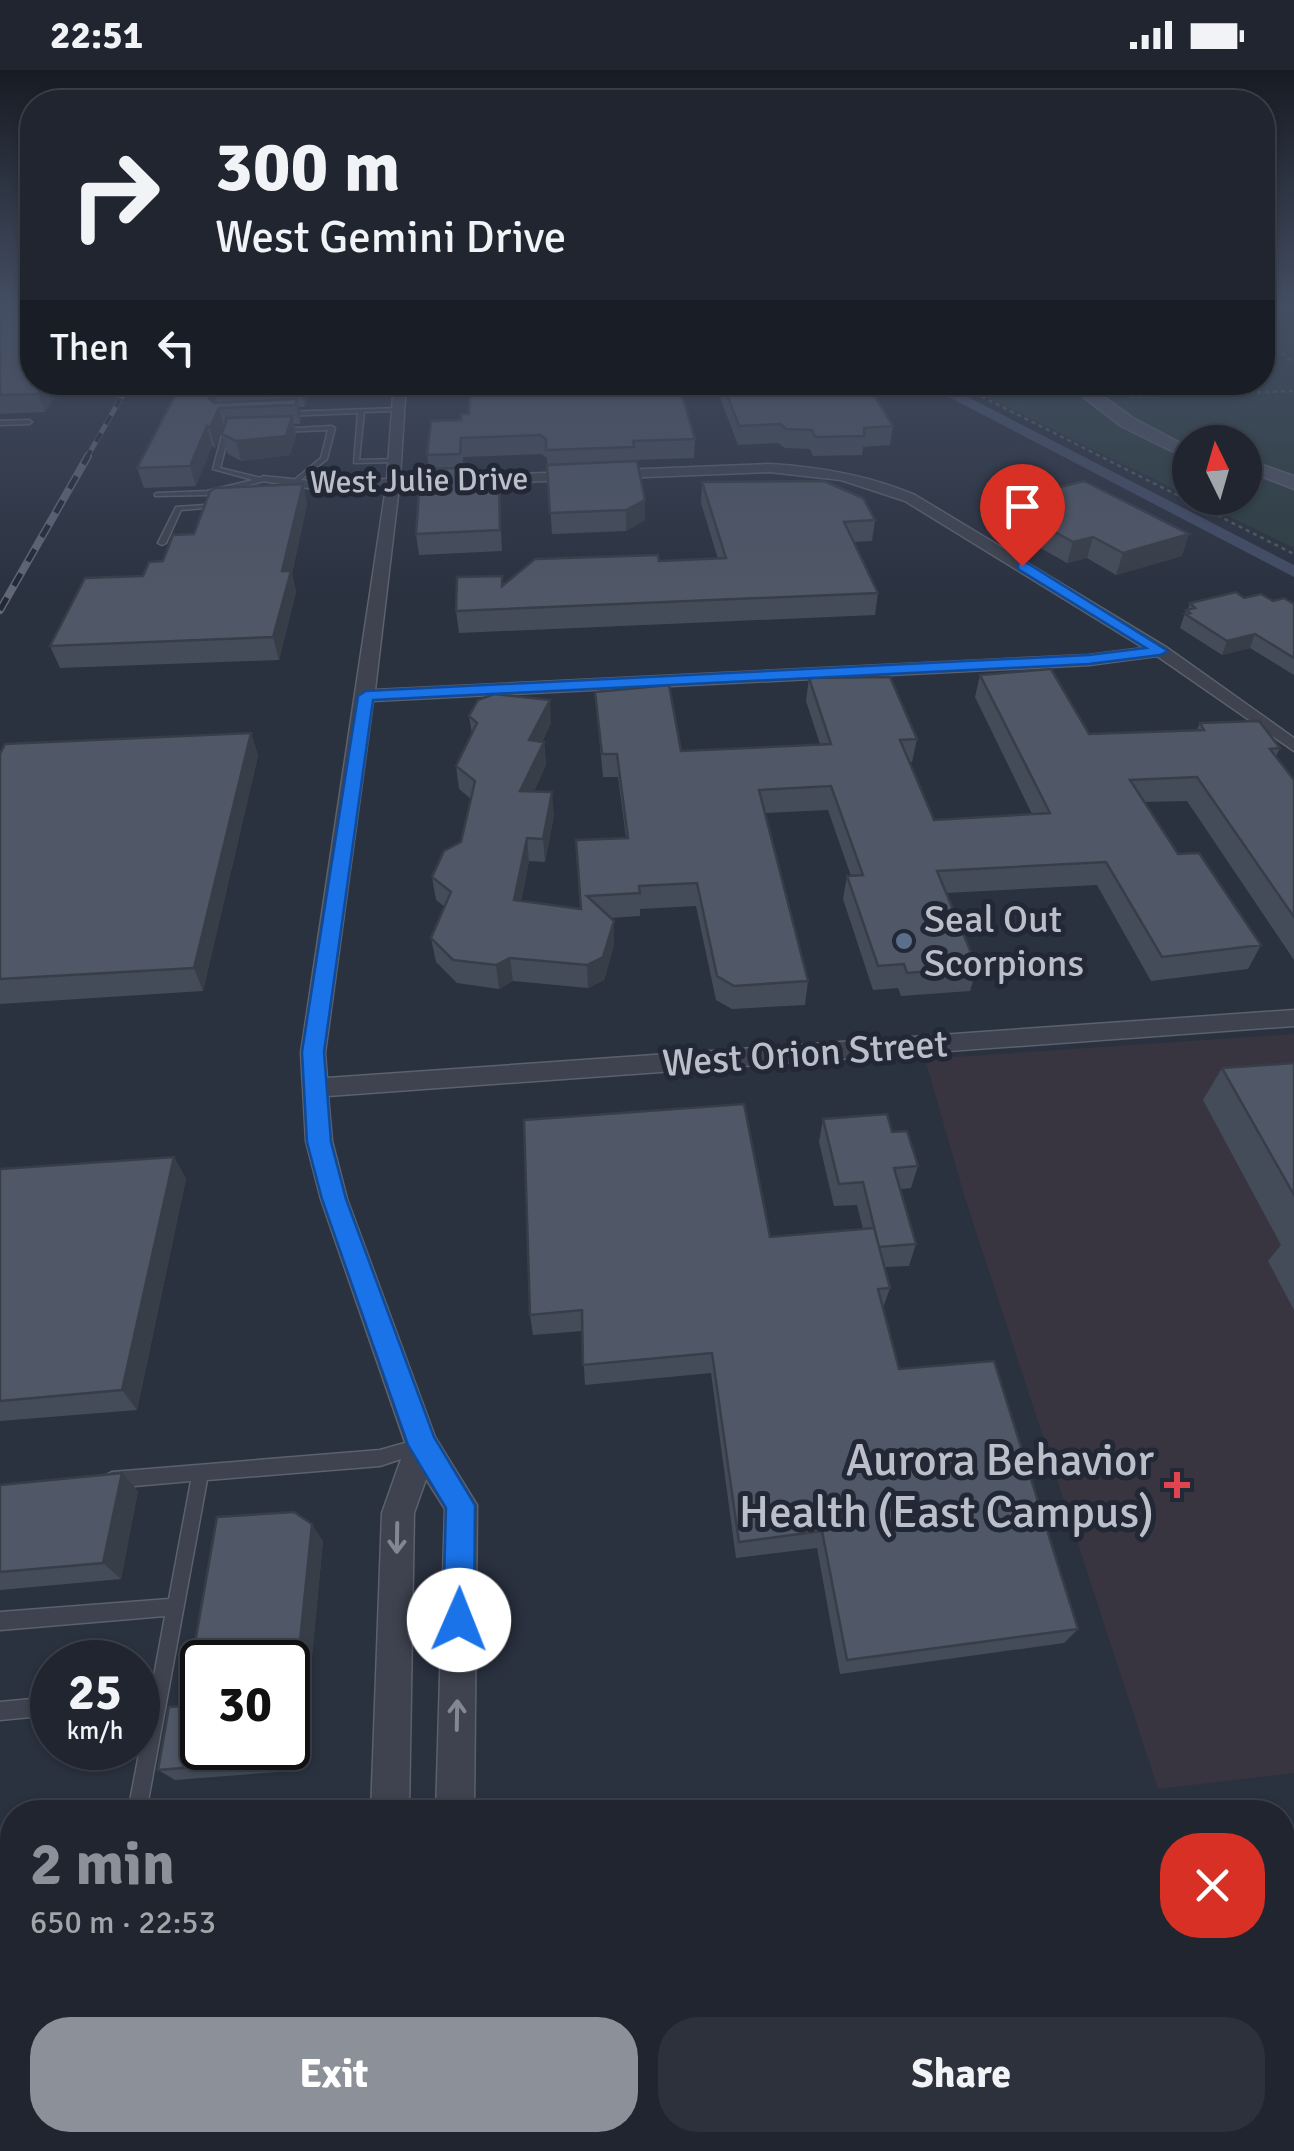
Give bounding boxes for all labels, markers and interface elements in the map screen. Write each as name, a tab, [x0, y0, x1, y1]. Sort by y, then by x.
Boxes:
text: 22:51	[50, 12, 143, 59]
text: 300 m	[215, 124, 400, 210]
icon: right	[50, 130, 180, 260]
text: West Gemini Drive	[215, 210, 566, 265]
icon: left	[149, 320, 204, 375]
text: Then	[50, 324, 129, 371]
north arrow	[1172, 425, 1262, 515]
map controls	[1172, 425, 1262, 515]
street label: West Julie Drive	[309, 459, 529, 502]
pin	[980, 464, 1065, 567]
icon: arrive	[995, 479, 1050, 534]
place label: Seal Out Scorpions	[924, 896, 1084, 987]
marker: Seal Out Scorpions	[893, 930, 915, 952]
street label: West Orion Street	[661, 1020, 949, 1087]
place label: Aurora Behavior Health (East Campus)	[739, 1433, 1154, 1540]
marker: Aurora Behavior Health (East Campus)	[1164, 1472, 1190, 1498]
one-way arrow	[388, 1522, 407, 1554]
position arrow	[407, 1568, 511, 1672]
speed limit sign: 30	[180, 1640, 310, 1770]
text: 25	[68, 1662, 122, 1724]
one-way arrow	[448, 1700, 466, 1732]
text: km/h	[67, 1715, 123, 1746]
text: 2 min	[30, 1828, 175, 1902]
button: close	[1160, 1833, 1265, 1938]
text: 650 m · 22:53	[30, 1903, 216, 1942]
button: Exit	[30, 2017, 638, 2132]
button: Share	[658, 2017, 1265, 2132]

